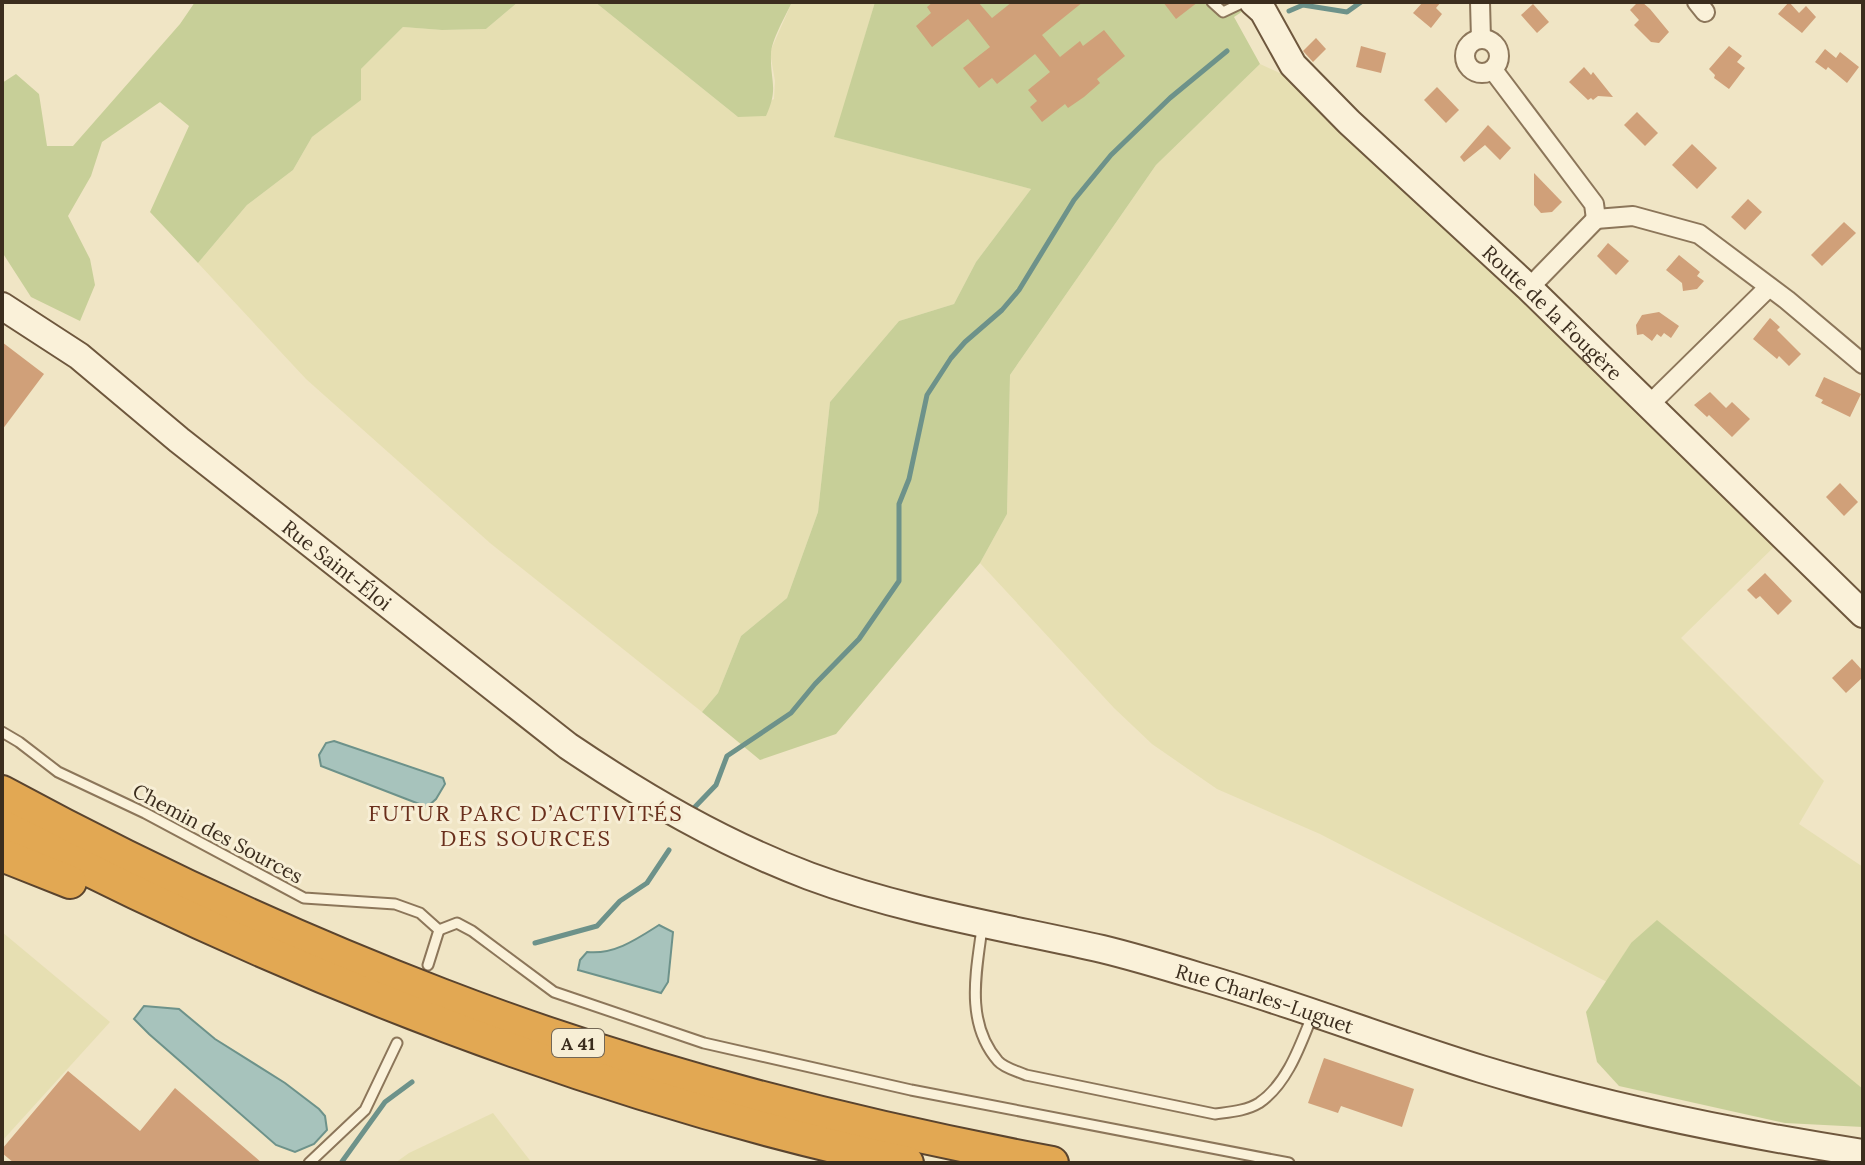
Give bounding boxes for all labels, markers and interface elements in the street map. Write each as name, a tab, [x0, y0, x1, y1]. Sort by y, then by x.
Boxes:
street label: Route de la Fougère	[1478, 239, 1628, 385]
street label: Rue Saint-Éloi	[278, 514, 397, 615]
street label: Chemin des Sources	[129, 778, 307, 888]
district label: FUTUR PARC D’ACTIVITÉS DES SOURCES	[368, 799, 684, 852]
street label: Rue Charles-Luguet	[1173, 958, 1357, 1038]
road number: A 41	[552, 1029, 604, 1057]

